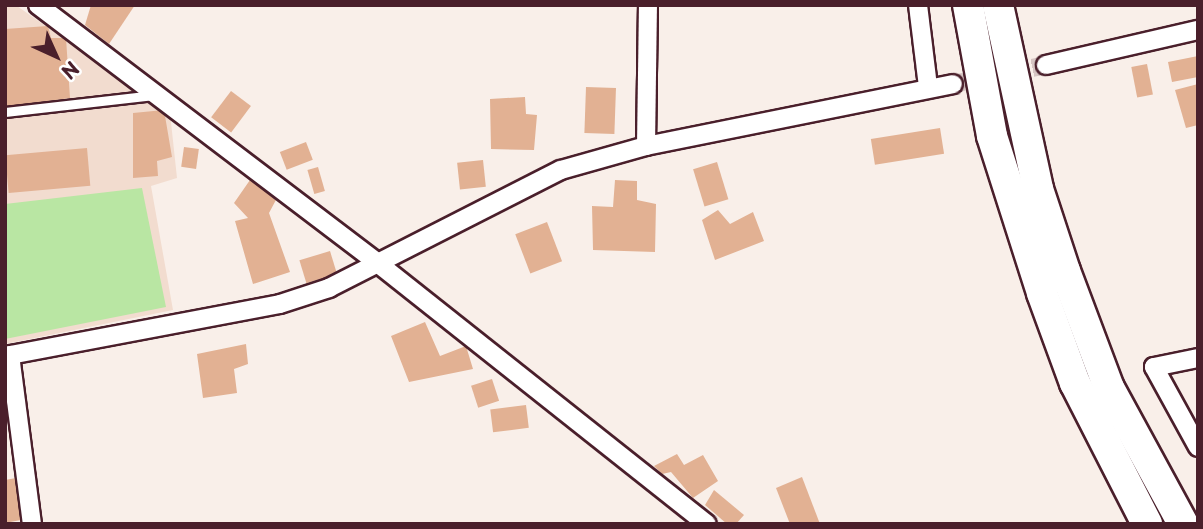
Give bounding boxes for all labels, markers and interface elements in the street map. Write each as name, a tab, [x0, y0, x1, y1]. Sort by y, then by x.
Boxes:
north arrow	[21, 21, 91, 91]
text: N	[56, 56, 86, 86]

